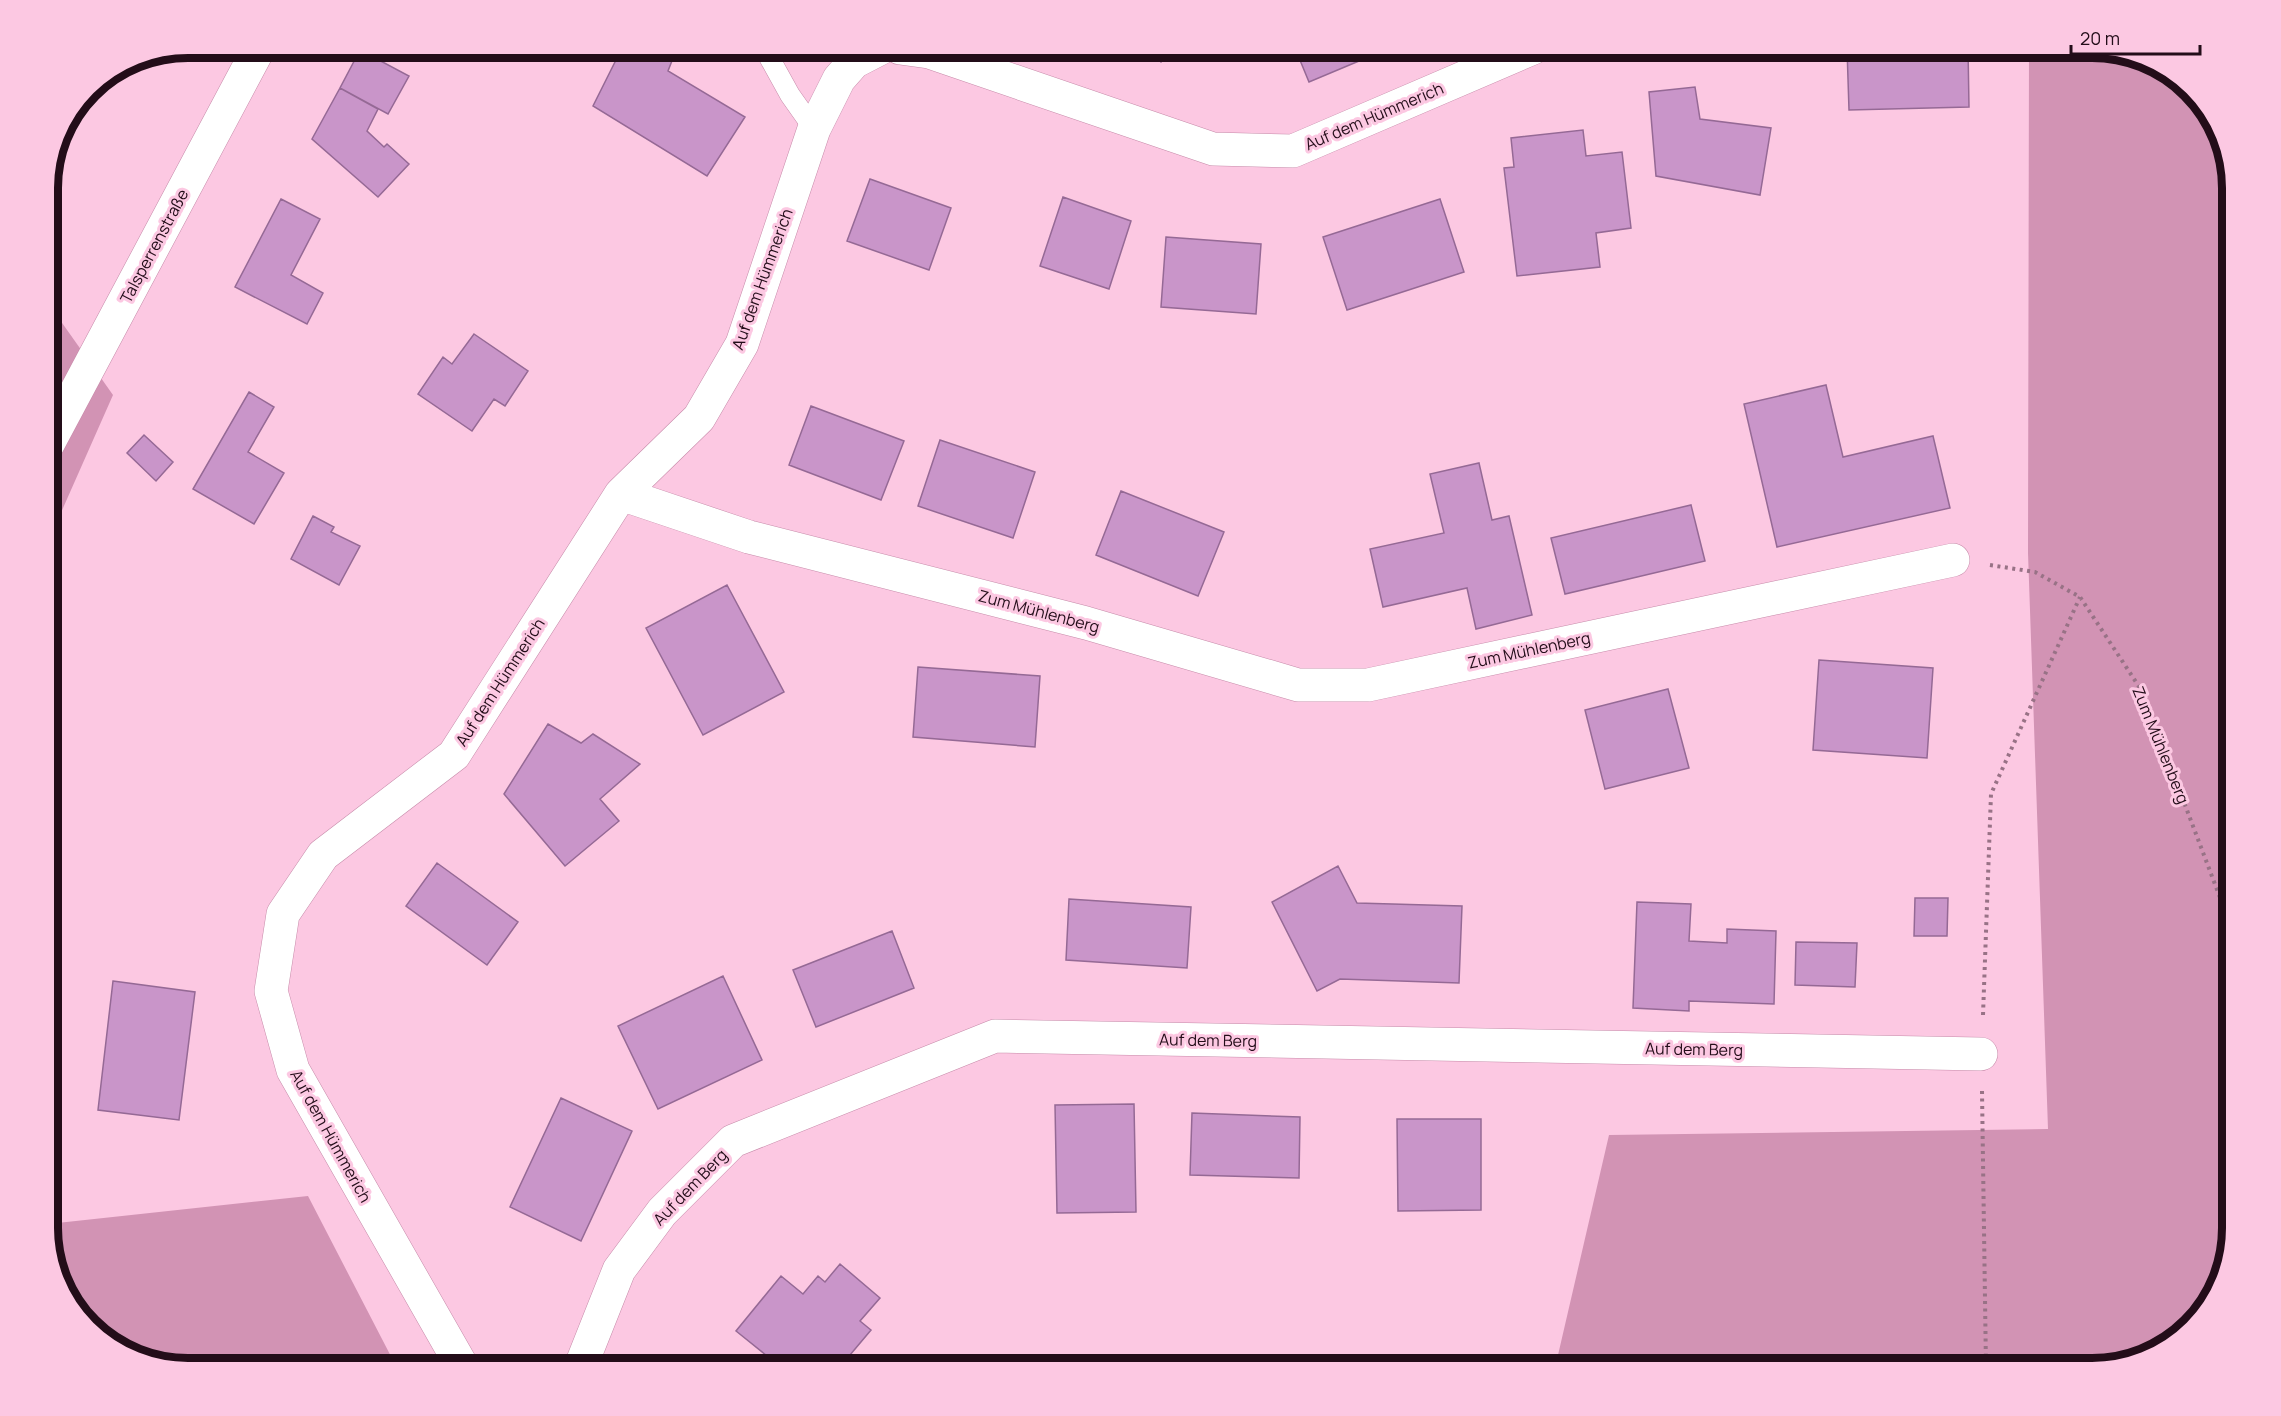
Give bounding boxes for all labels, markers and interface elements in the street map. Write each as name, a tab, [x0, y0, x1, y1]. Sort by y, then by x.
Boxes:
scale bar	[2071, 18, 2200, 56]
text: 20 m	[2080, 26, 2120, 50]
street label: Auf dem Hümmerich	[1301, 77, 1447, 155]
street label: Talsperrenstraße	[115, 185, 193, 307]
street label: Auf dem Hümmerich	[726, 205, 798, 353]
street label: Zum Mühlenberg	[976, 584, 1102, 638]
street label: Auf dem Hümmerich	[450, 614, 550, 750]
street label: Zum Mühlenberg	[1466, 626, 1592, 674]
street label: Zum Mühlenberg	[2127, 683, 2195, 807]
street label: Auf dem Berg	[1159, 1028, 1257, 1052]
street label: Auf dem Berg	[1645, 1037, 1743, 1061]
street label: Auf dem Hümmerich	[285, 1066, 377, 1206]
street label: Auf dem Berg	[648, 1144, 732, 1230]

